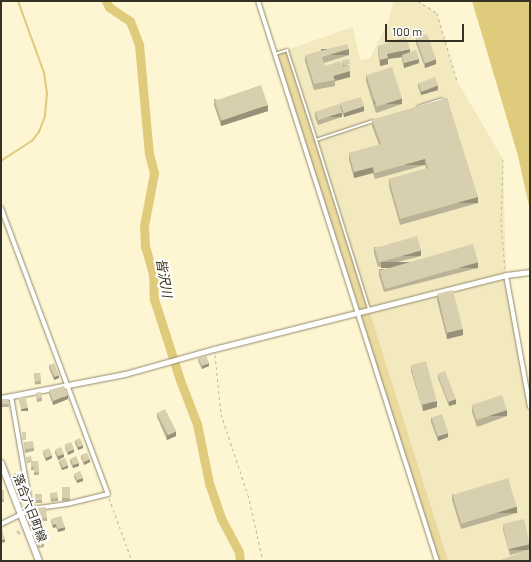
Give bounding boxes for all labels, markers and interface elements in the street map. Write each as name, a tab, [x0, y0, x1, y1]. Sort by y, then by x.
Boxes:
scale bar	[387, 16, 466, 42]
text: 100 m	[392, 24, 422, 38]
water label: 皆沢川	[153, 257, 175, 299]
street label: 落合六日町線	[10, 472, 50, 544]

